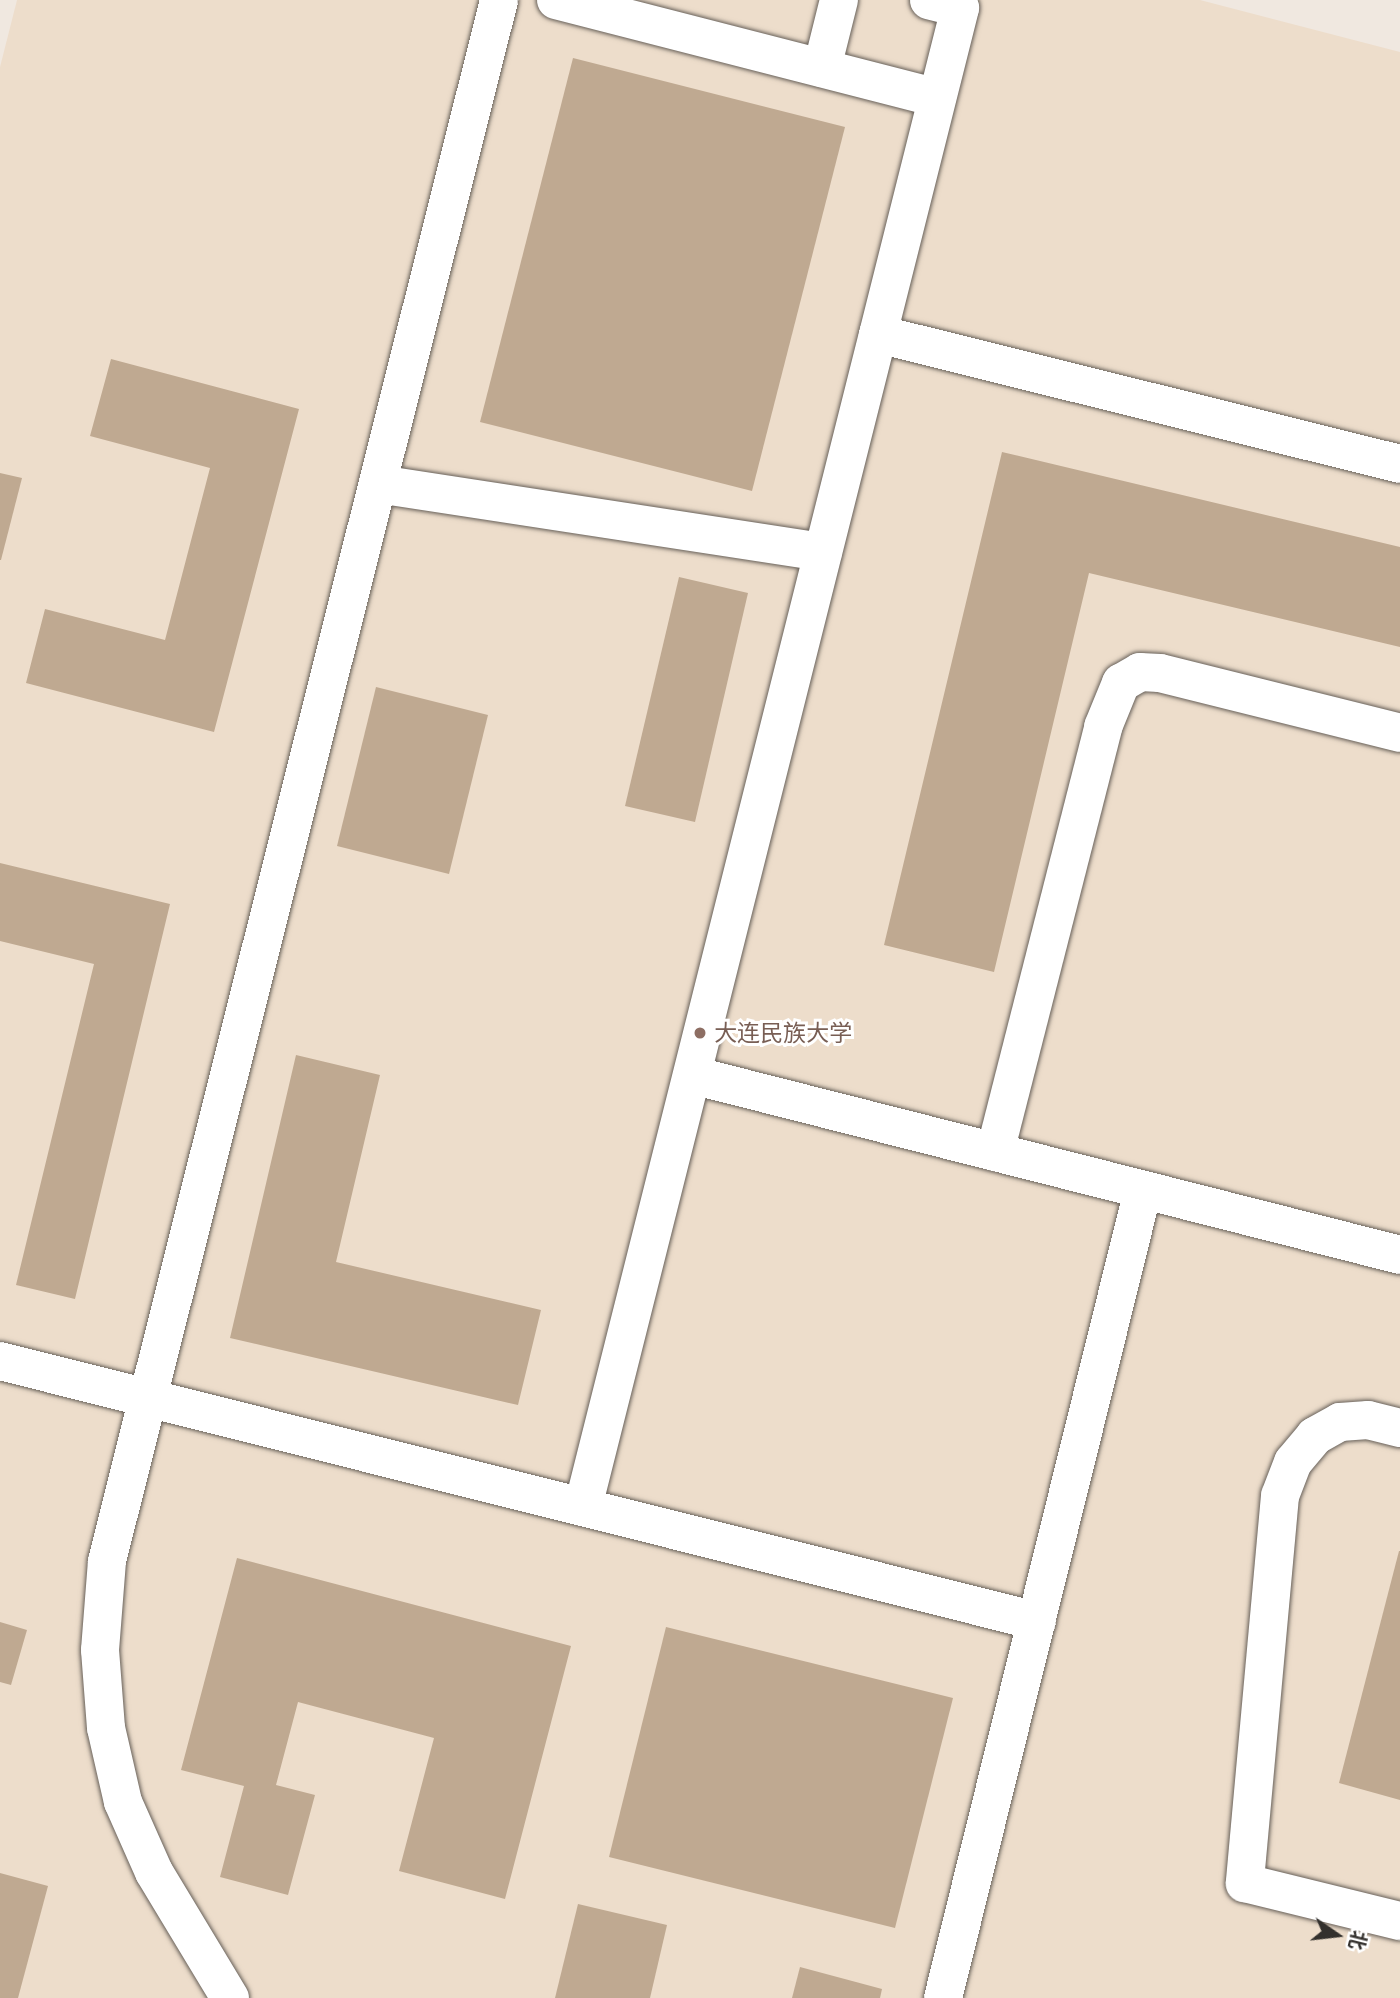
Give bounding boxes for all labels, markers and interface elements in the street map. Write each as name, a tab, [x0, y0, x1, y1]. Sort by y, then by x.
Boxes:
place label: 大连民族大学	[714, 1019, 852, 1047]
marker: 大连民族大学	[692, 1025, 708, 1041]
north arrow	[1302, 1900, 1372, 1970]
text: 北	[1345, 1928, 1370, 1952]

